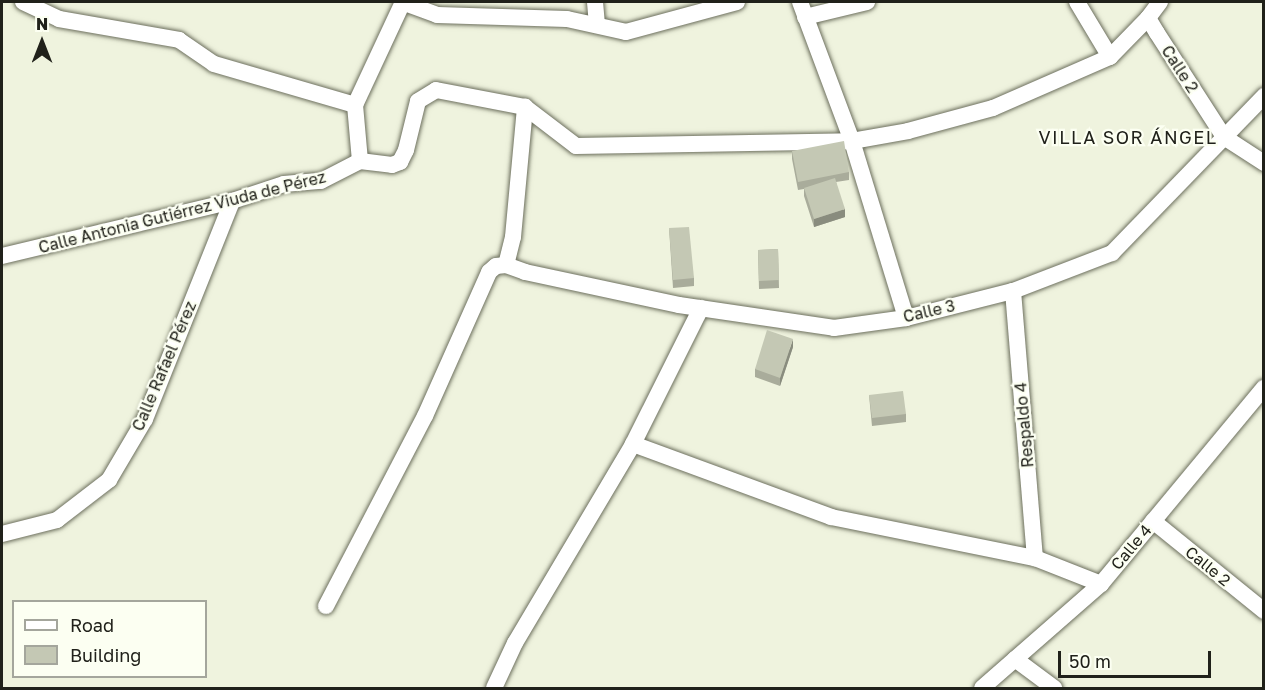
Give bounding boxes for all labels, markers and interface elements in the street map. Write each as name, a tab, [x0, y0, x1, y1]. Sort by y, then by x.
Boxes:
north arrow	[12, 12, 72, 72]
text: N	[36, 14, 48, 34]
street label: Calle 2	[1158, 42, 1202, 96]
district label: VILLA SOR ÁNGEL	[1038, 126, 1218, 148]
street label: Calle Antonia Gutiérrez Viuda de Pérez	[36, 167, 328, 257]
street label: Calle 3	[901, 296, 957, 326]
street label: Calle Rafael Pérez	[128, 298, 200, 434]
street label: Respaldo 4	[1011, 382, 1037, 468]
street label: Calle 4	[1107, 521, 1155, 573]
street label: Calle 2	[1182, 542, 1234, 590]
legend	[12, 600, 207, 678]
text: Road	[70, 614, 114, 636]
scale bar	[1061, 639, 1214, 677]
text: Building	[70, 644, 141, 666]
text: 50 m	[1069, 650, 1111, 672]

